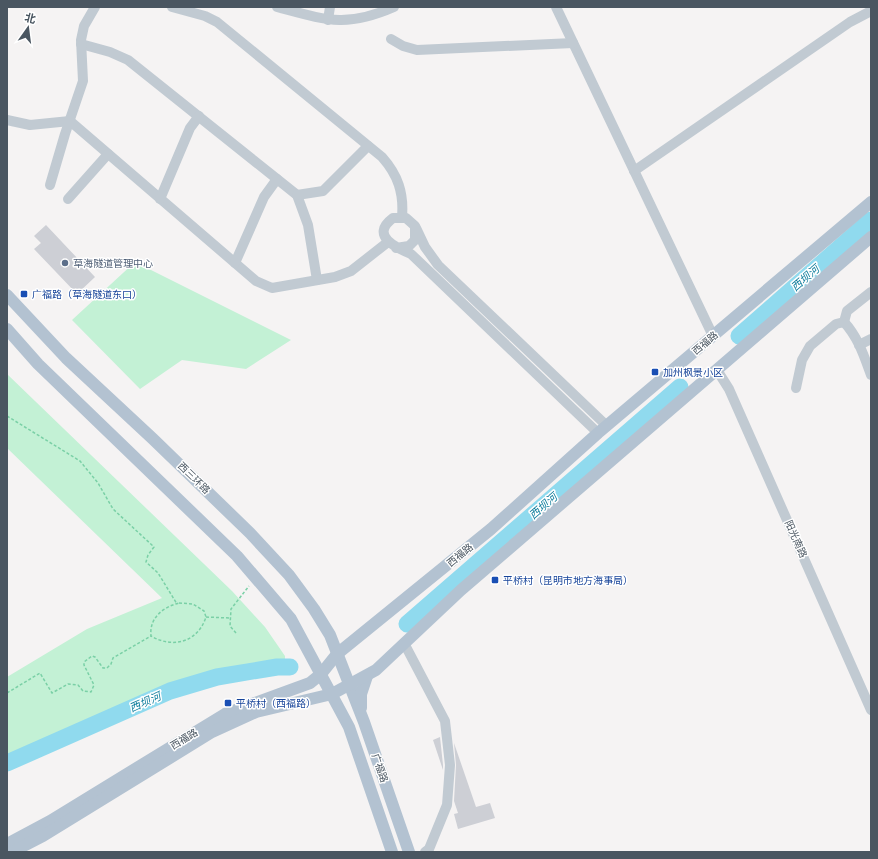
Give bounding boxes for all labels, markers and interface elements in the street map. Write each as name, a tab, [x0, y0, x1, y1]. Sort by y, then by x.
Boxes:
north arrow	[8, 8, 48, 48]
text: 北	[23, 10, 37, 26]
place label: 草海隧道管理中心	[73, 257, 153, 270]
marker: 草海隧道管理中心	[60, 258, 70, 268]
water label: 西坝河	[788, 261, 824, 294]
place label: 广福路（草海隧道东口）	[32, 288, 142, 301]
marker: 广福路（草海隧道东口）	[19, 289, 29, 299]
street label: 西福路	[689, 328, 721, 358]
place label: 加州枫景小区	[663, 366, 723, 379]
marker: 加州枫景小区	[650, 367, 660, 377]
street label: 西三环路	[175, 459, 213, 497]
water label: 西坝河	[526, 489, 562, 522]
street label: 阳光南路	[782, 518, 810, 560]
street label: 西福路	[444, 541, 476, 569]
place label: 平桥村（昆明市地方海事局）	[503, 574, 633, 587]
marker: 平桥村（昆明市地方海事局）	[490, 575, 500, 585]
water label: 西坝河	[127, 688, 165, 715]
place label: 平桥村（西福路）	[236, 697, 316, 710]
marker: 平桥村（西福路）	[223, 698, 233, 708]
street label: 西福路	[168, 726, 200, 752]
street label: 广福路	[369, 752, 391, 784]

